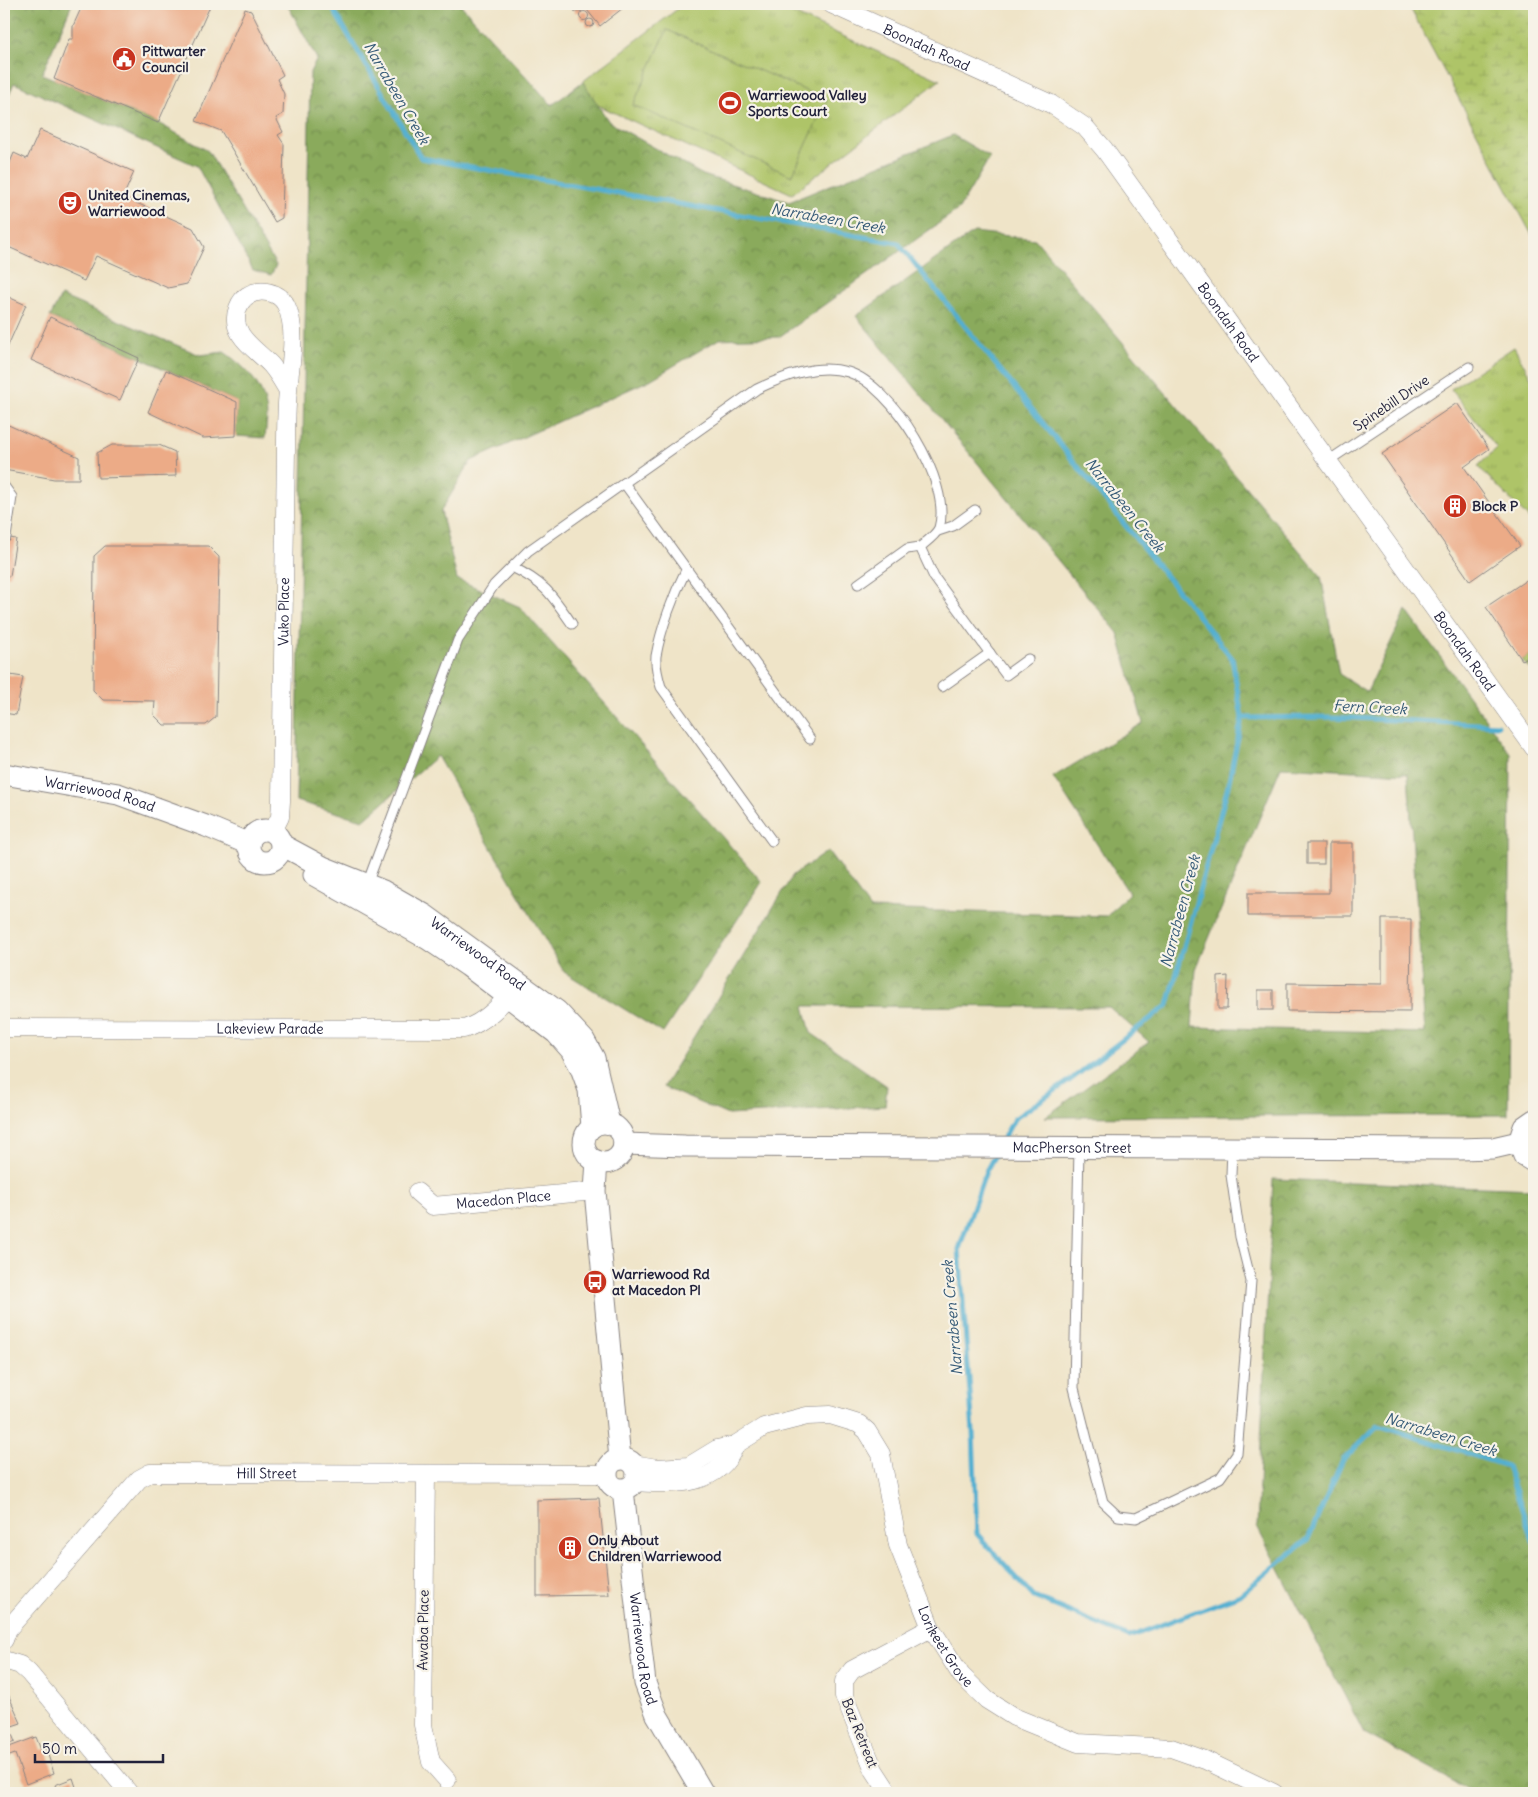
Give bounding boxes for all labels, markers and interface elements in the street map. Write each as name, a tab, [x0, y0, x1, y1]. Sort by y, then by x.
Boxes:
street label: Boondah Road	[880, 20, 973, 75]
water label: Narrabeen Creek	[360, 38, 435, 149]
place label: Pittwarter Council	[142, 42, 206, 76]
public building icon: Pittwarter Council	[111, 46, 137, 72]
place label: Warriewood Valley Sports Court	[748, 86, 867, 120]
sports icon: Warriewood Valley Sports Court	[717, 90, 743, 116]
place label: United Cinemas, Warriewood	[88, 186, 190, 220]
theatre icon: United Cinemas, Warriewood	[57, 190, 83, 216]
water label: Narrabeen Creek	[770, 199, 888, 238]
street label: Boondah Road	[1194, 279, 1263, 365]
street label: Spinebill Drive	[1349, 371, 1433, 435]
water label: Narrabeen Creek	[1081, 454, 1170, 557]
building icon: Block P	[1442, 493, 1468, 519]
place label: Block P	[1472, 497, 1519, 515]
street label: Vuko Place	[274, 577, 293, 646]
street label: Boondah Road	[1430, 608, 1499, 694]
water label: Fern Creek	[1333, 696, 1408, 718]
street label: Warriewood Road	[43, 772, 158, 816]
water label: Narrabeen Creek	[1156, 851, 1204, 969]
street label: Warriewood Road	[427, 913, 529, 994]
street label: Lakeview Parade	[216, 1019, 324, 1038]
street label: MacPherson Street	[1012, 1138, 1132, 1157]
street label: Macedon Place	[455, 1186, 552, 1213]
water label: Narrabeen Creek	[937, 1258, 966, 1376]
place label: Warriewood Rd at Macedon Pl	[612, 1265, 711, 1299]
bus stop icon: Warriewood Rd at Macedon Pl	[582, 1269, 608, 1295]
water label: Narrabeen Creek	[1383, 1408, 1500, 1460]
street label: Hill Street	[236, 1464, 297, 1482]
place label: Only About Children Warriewood	[588, 1531, 722, 1565]
building icon: Only About Children Warriewood	[557, 1535, 583, 1561]
street label: Awaba Place	[413, 1589, 433, 1671]
street label: Warriewood Road	[626, 1592, 661, 1707]
street label: Lorikeet Grove	[914, 1603, 977, 1691]
street label: Baz Retreat	[838, 1695, 882, 1771]
scale bar	[35, 1732, 162, 1764]
text: 50 m	[42, 1739, 77, 1758]

